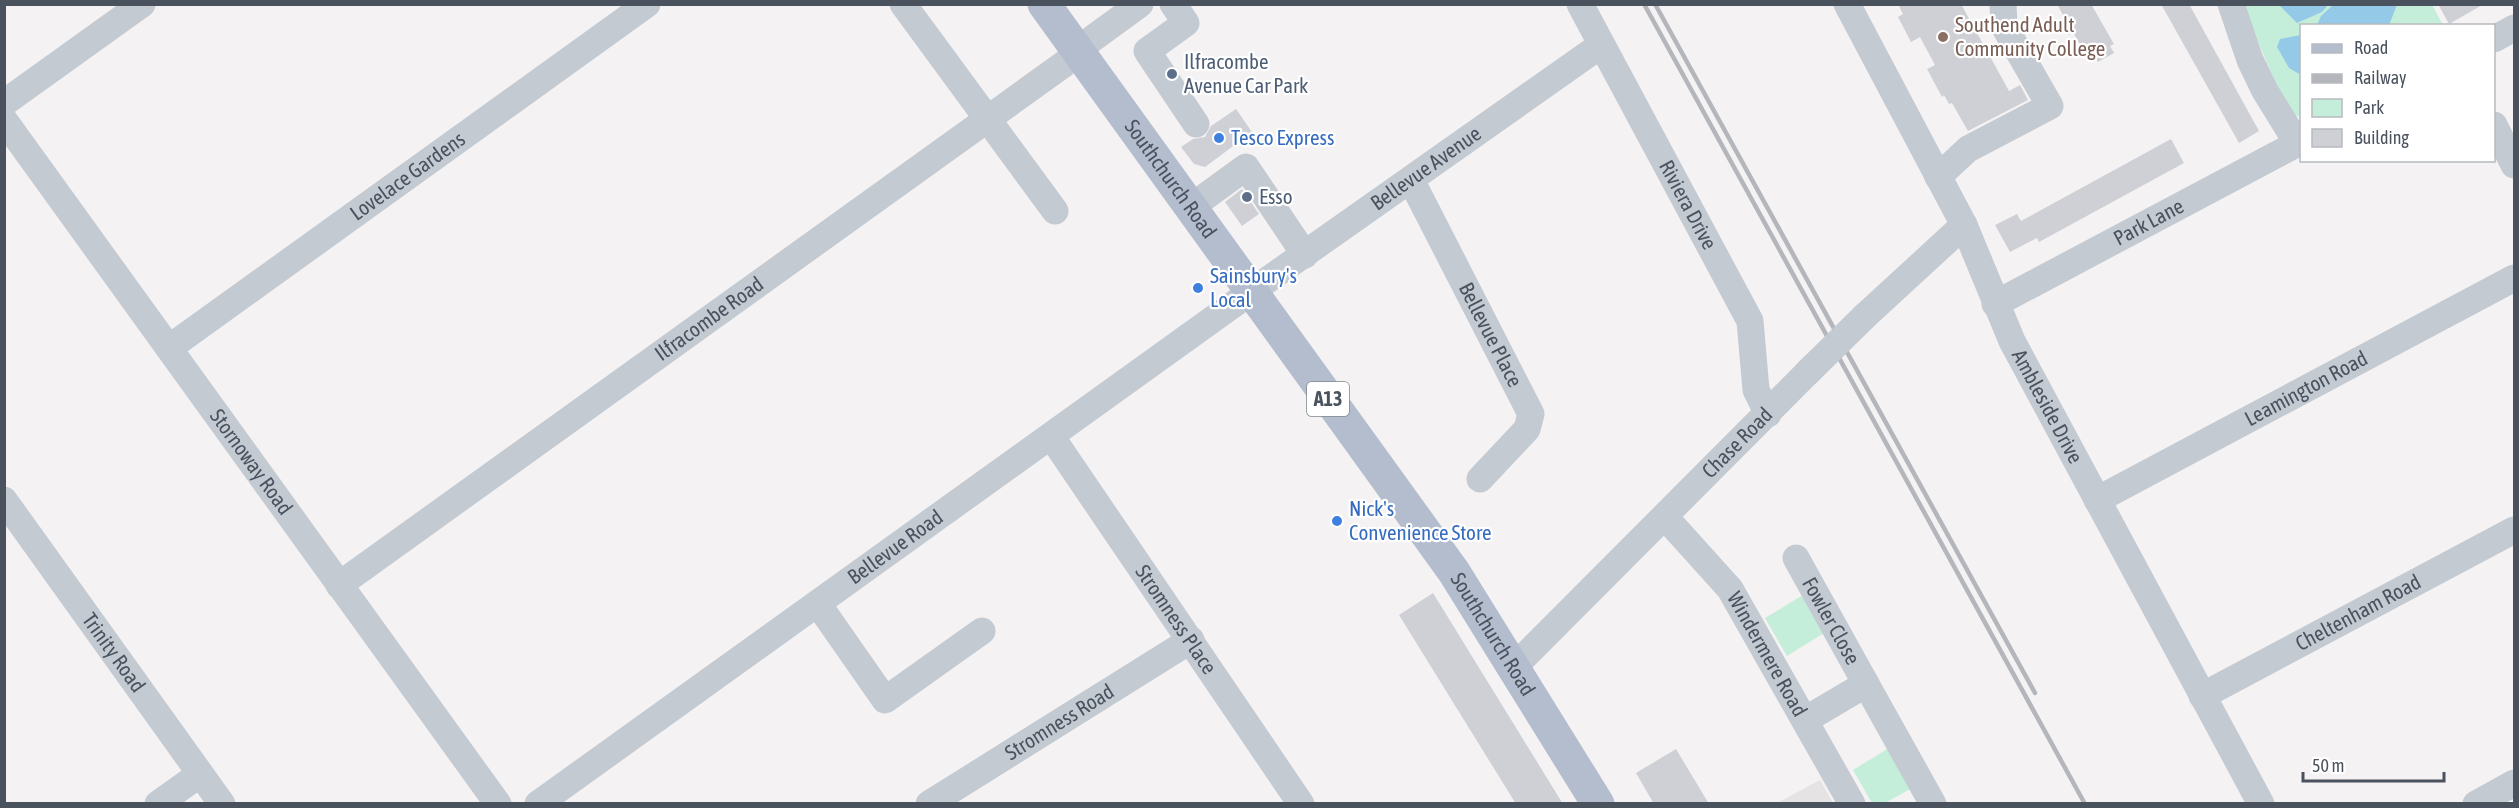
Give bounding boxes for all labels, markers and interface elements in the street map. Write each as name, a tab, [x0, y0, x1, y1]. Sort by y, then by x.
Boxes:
place label: Southend Adult Community College	[1955, 12, 2105, 60]
legend	[2300, 24, 2495, 162]
marker: Southend Adult Community College	[1936, 30, 1950, 44]
text: Road	[2354, 37, 2388, 58]
place label: Ilfracombe Avenue Car Park	[1184, 49, 1308, 97]
marker: Ilfracombe Avenue Car Park	[1165, 67, 1179, 81]
text: Railway	[2354, 67, 2406, 88]
text: Park	[2354, 97, 2384, 118]
street label: Southchurch Road	[1120, 115, 1222, 243]
street label: Bellevue Avenue	[1366, 121, 1485, 215]
place label: Tesco Express	[1231, 125, 1334, 149]
street label: Lovelace Gardens	[345, 126, 469, 225]
text: Building	[2354, 127, 2409, 148]
marker: Tesco Express	[1212, 131, 1226, 145]
street label: Riviera Drive	[1655, 156, 1722, 253]
place label: Esso	[1259, 184, 1293, 208]
marker: Esso	[1240, 190, 1254, 204]
street label: Park Lane	[2109, 193, 2187, 250]
place label: Sainsbury's Local	[1210, 263, 1297, 311]
street label: Ilfracombe Road	[650, 271, 768, 365]
street label: Bellevue Place	[1455, 278, 1528, 391]
marker: Sainsbury's Local	[1191, 281, 1205, 295]
street label: Ambleside Drive	[2008, 345, 2088, 467]
street label: Leamington Road	[2240, 345, 2371, 430]
road number: A13	[1307, 382, 1349, 416]
street label: Chase Road	[1697, 402, 1777, 482]
street label: Stornoway Road	[206, 404, 298, 519]
place label: Nick's Convenience Store	[1349, 496, 1492, 544]
street label: Bellevue Road	[843, 504, 947, 589]
marker: Nick's Convenience Store	[1330, 514, 1344, 528]
street label: Stromness Place	[1131, 560, 1222, 678]
street label: Southchurch Road	[1446, 568, 1541, 700]
street label: Cheltenham Road	[2291, 569, 2425, 655]
street label: Fowler Close	[1798, 573, 1866, 668]
street label: Windermere Road	[1723, 587, 1813, 720]
street label: Trinity Road	[78, 608, 151, 696]
street label: Stromness Road	[1000, 678, 1118, 764]
scale bar	[2303, 745, 2444, 783]
text: 50 m	[2312, 755, 2344, 776]

